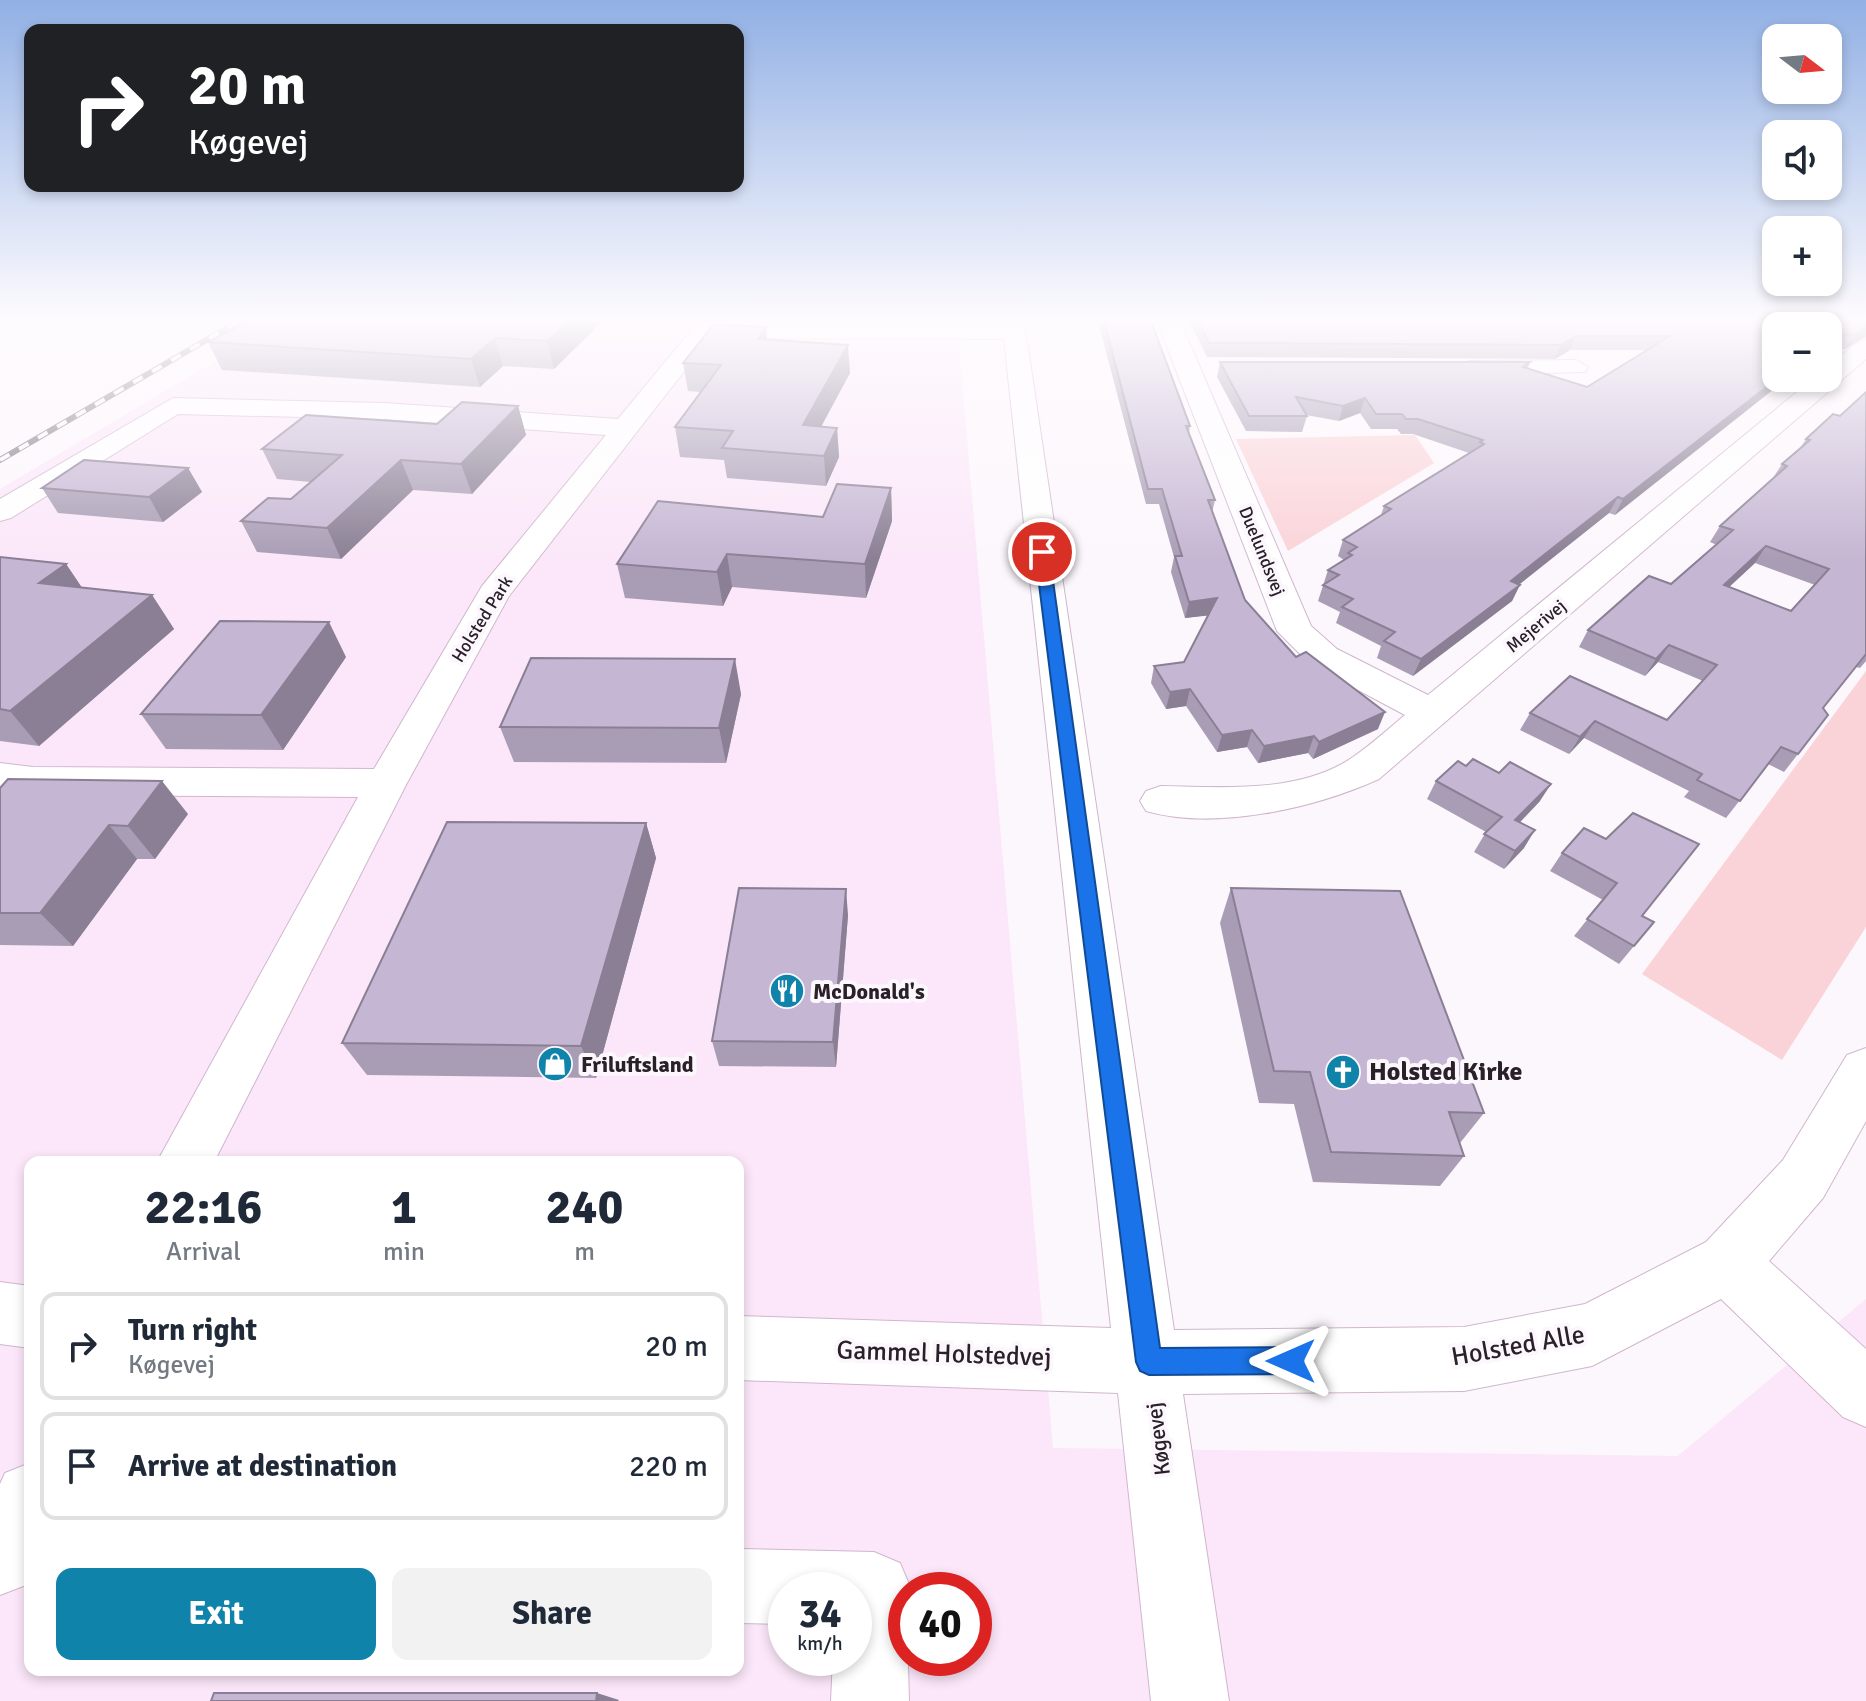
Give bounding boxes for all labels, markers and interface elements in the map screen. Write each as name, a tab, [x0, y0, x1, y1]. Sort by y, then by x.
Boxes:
north arrow	[1762, 24, 1842, 104]
map controls	[1762, 24, 1842, 392]
text: 20 m	[188, 51, 306, 120]
icon: right	[56, 56, 160, 160]
text: Køgevej	[188, 120, 308, 165]
button: sound	[1762, 120, 1842, 200]
button: +	[1762, 216, 1842, 296]
button: −	[1762, 312, 1842, 392]
street label: Duelundsvej	[1234, 503, 1290, 599]
pin	[1008, 518, 1076, 586]
icon: arrive	[1020, 530, 1064, 574]
street label: Holsted Park	[447, 572, 517, 666]
street label: Mejerivej	[1502, 595, 1570, 657]
restaurant icon: McDonald's	[768, 972, 806, 1010]
place label: McDonald's	[813, 978, 925, 1005]
shop icon: Friluftsland	[536, 1045, 574, 1083]
place label: Friluftsland	[581, 1051, 694, 1078]
church icon: Holsted Kirke	[1324, 1053, 1362, 1091]
place label: Holsted Kirke	[1369, 1056, 1523, 1088]
text: 22:16	[145, 1178, 262, 1237]
text: 1	[391, 1178, 417, 1237]
text: 240	[546, 1178, 623, 1237]
text: Arrival	[166, 1236, 241, 1268]
text: min	[383, 1236, 425, 1268]
text: m	[574, 1236, 595, 1268]
text: Turn right	[128, 1312, 257, 1349]
position arrow	[1249, 1319, 1333, 1403]
street label: Holsted Alle	[1449, 1319, 1587, 1373]
icon: right	[60, 1324, 104, 1368]
text: 20 m	[645, 1328, 708, 1365]
street label: Gammel Holstedvej	[836, 1334, 1052, 1374]
text: Køgevej	[128, 1349, 215, 1381]
street label: Køgevej	[1140, 1401, 1176, 1477]
icon: arrive	[60, 1444, 104, 1488]
text: Arrive at destination	[128, 1448, 397, 1485]
text: 220 m	[629, 1448, 708, 1485]
button: Exit	[56, 1568, 376, 1660]
button: Share	[392, 1568, 712, 1660]
speed limit sign: 40	[888, 1572, 992, 1676]
text: 34	[798, 1589, 842, 1639]
text: km/h	[797, 1631, 843, 1656]

